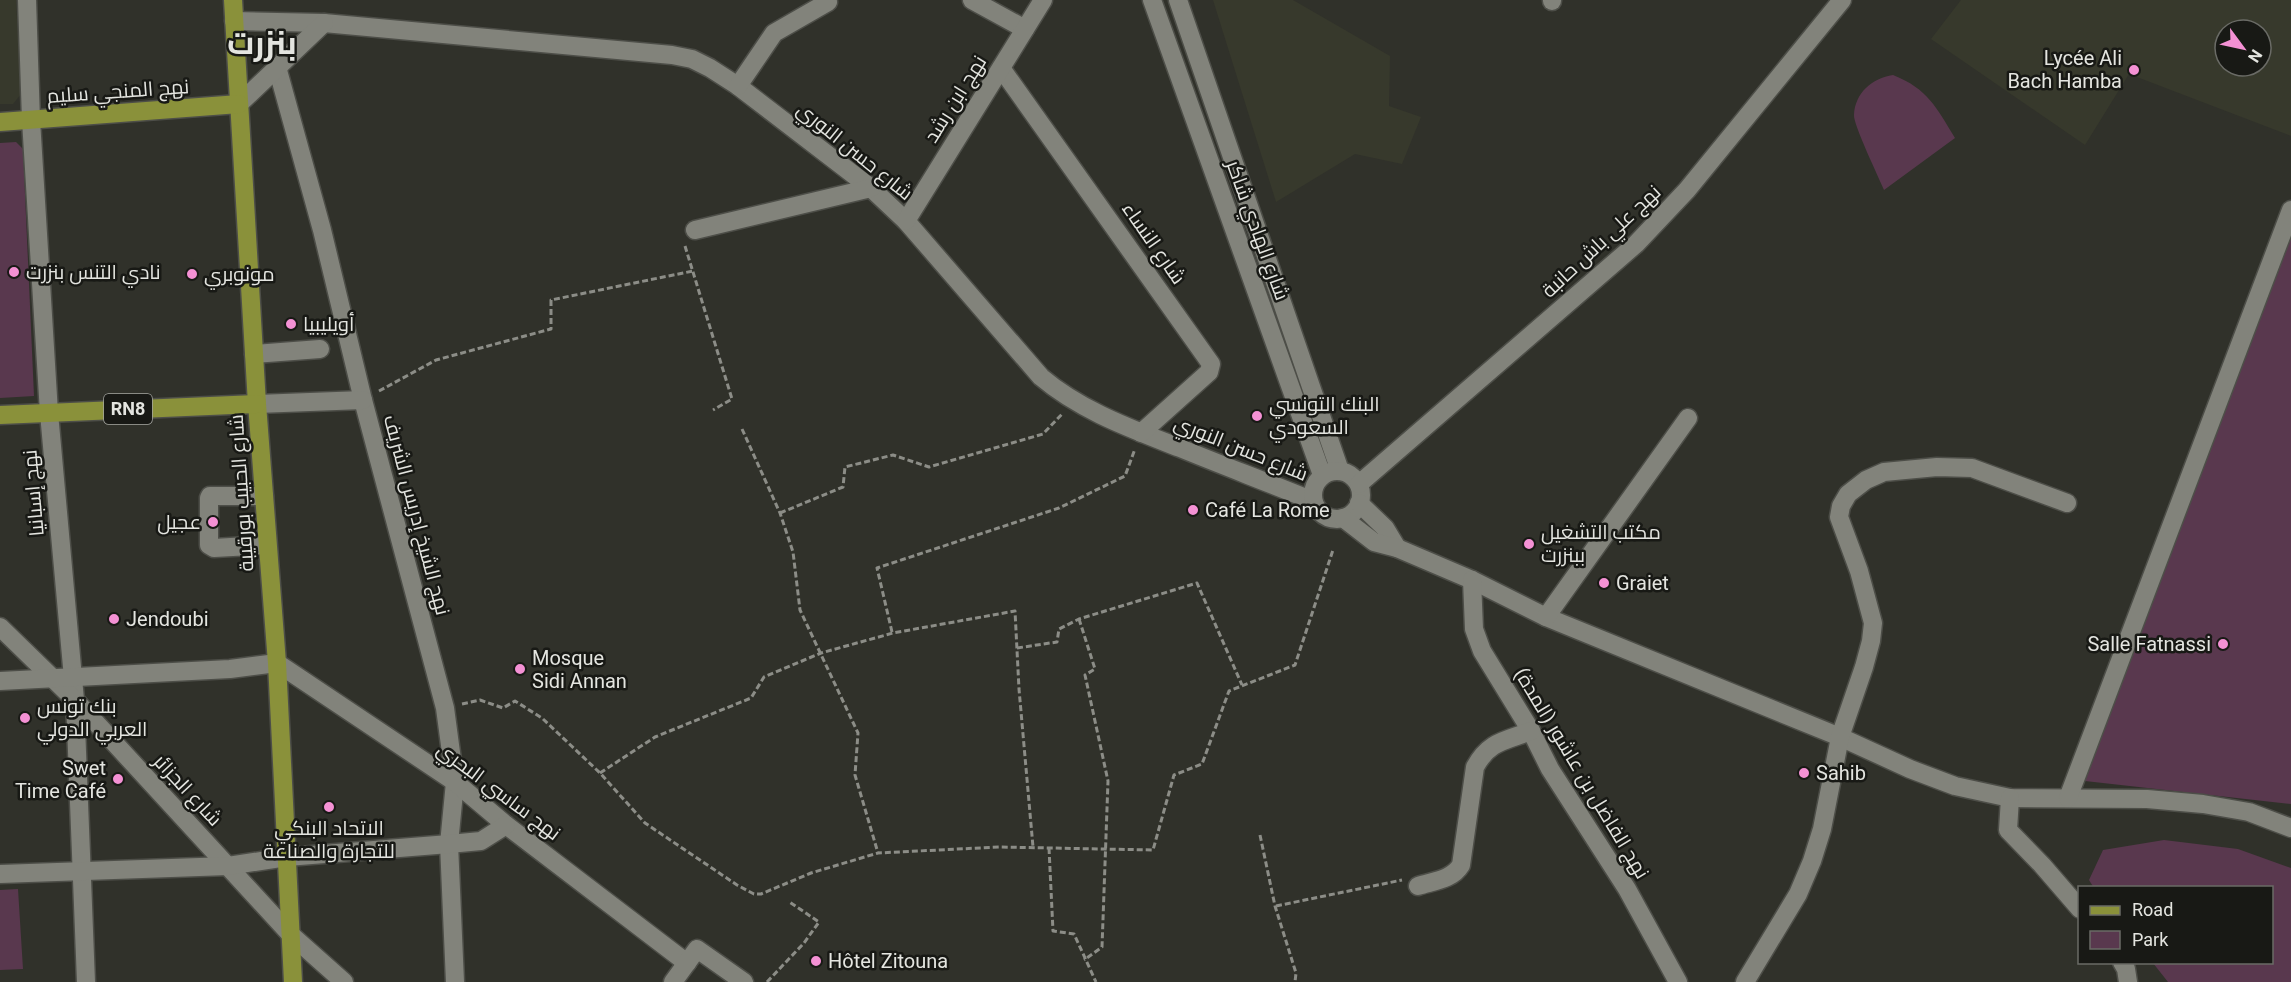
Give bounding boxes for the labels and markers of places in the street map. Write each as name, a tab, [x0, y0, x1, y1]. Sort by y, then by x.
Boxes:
place label: Lycée Ali Bach Hamba	[2007, 46, 2122, 93]
marker: Lycée Ali Bach Hamba	[2127, 63, 2141, 77]
place label: نادي التنس بنزرت	[26, 260, 161, 288]
place label: مونوبري	[204, 262, 275, 290]
marker: نادي التنس بنزرت	[7, 265, 21, 279]
marker: مونوبري	[185, 267, 199, 281]
place label: أويليبيا	[303, 312, 354, 336]
marker: أويليبيا	[284, 317, 298, 331]
place label: البنك التونسي السعودي	[1269, 392, 1380, 443]
marker: البنك التونسي السعودي	[1250, 409, 1264, 423]
place label: Café La Rome	[1205, 498, 1330, 522]
marker: Café La Rome	[1186, 503, 1200, 517]
place label: عجيل	[157, 510, 201, 535]
marker: عجيل	[206, 515, 220, 529]
place label: مكتب التشغيل ببنزرت	[1541, 520, 1661, 567]
marker: مكتب التشغيل ببنزرت	[1522, 537, 1536, 551]
place label: Graiet	[1616, 571, 1669, 595]
marker: Graiet	[1597, 576, 1611, 590]
place label: Jendoubi	[126, 607, 209, 631]
marker: Jendoubi	[107, 612, 121, 626]
place label: Salle Fatnassi	[2087, 632, 2211, 656]
marker: Salle Fatnassi	[2216, 637, 2230, 651]
place label: Mosque Sidi Annan	[532, 646, 627, 693]
marker: Mosque Sidi Annan	[513, 662, 527, 676]
place label: بنك تونس العربي الدولي	[37, 694, 147, 745]
marker: بنك تونس العربي الدولي	[18, 711, 32, 725]
place label: Swet Time Café	[15, 756, 106, 803]
place label: Sahib	[1816, 761, 1866, 785]
marker: Sahib	[1797, 766, 1811, 780]
marker: Swet Time Café	[111, 772, 125, 786]
marker: الاتحاد البنكي للتجارة والصناعة	[322, 800, 336, 814]
place label: الاتحاد البنكي للتجارة والصناعة	[263, 816, 395, 863]
place label: Hôtel Zitouna	[828, 949, 948, 973]
marker: Hôtel Zitouna	[809, 954, 823, 968]

